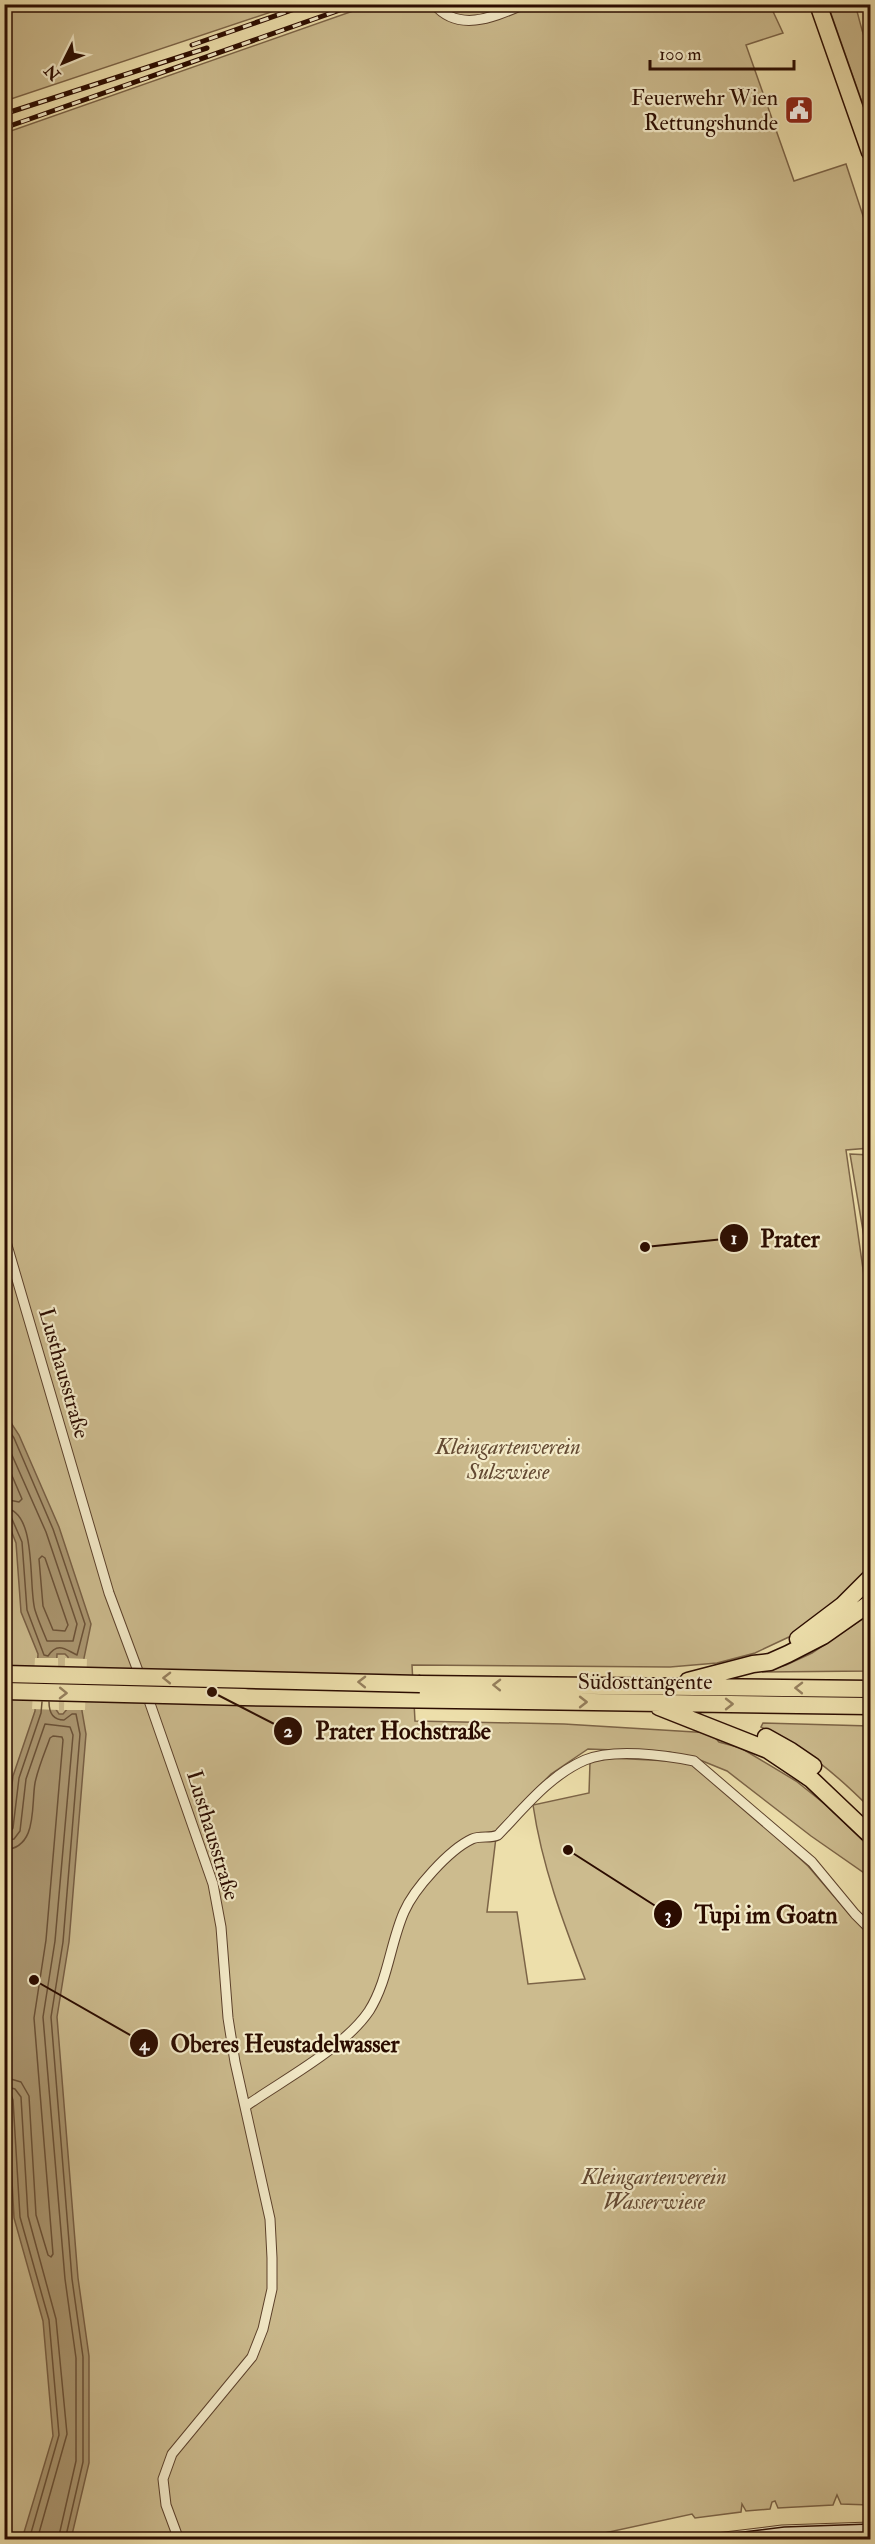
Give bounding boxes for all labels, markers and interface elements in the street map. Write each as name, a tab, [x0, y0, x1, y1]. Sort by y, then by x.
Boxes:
north arrow	[33, 33, 93, 93]
scale bar	[650, 33, 794, 71]
text: 100 m	[659, 43, 702, 66]
text: N	[40, 60, 66, 85]
place label: Feuerwehr Wien Rettungshunde	[631, 84, 778, 137]
public building icon: Feuerwehr Wien Rettungshunde	[783, 94, 815, 126]
callout: Prater	[719, 1217, 832, 1259]
text: Prater	[760, 1224, 821, 1255]
text: 1	[731, 1227, 737, 1250]
street label: Lusthausstraße	[32, 1305, 96, 1442]
park label: Kleingartenverein Sulzwiese	[434, 1433, 581, 1486]
street label: Südosttangente	[578, 1668, 712, 1696]
one-way arrow	[162, 1672, 171, 1684]
one-way arrow	[357, 1676, 366, 1689]
one-way arrow	[492, 1679, 501, 1691]
one-way arrow	[795, 1682, 804, 1694]
one-way arrow	[58, 1687, 67, 1699]
one-way arrow	[579, 1696, 588, 1708]
one-way arrow	[725, 1698, 734, 1710]
callout: Prater Hochstraße	[273, 1710, 503, 1752]
text: Prater Hochstraße	[315, 1716, 491, 1747]
text: 2	[283, 1720, 293, 1743]
street label: Lusthausstraße	[180, 1767, 246, 1904]
callout: Tupi im Goatn	[653, 1893, 850, 1935]
text: Tupi im Goatn	[693, 1900, 838, 1931]
text: 3	[665, 1904, 672, 1927]
callout: Oberes Heustadelwasser	[129, 2022, 412, 2064]
text: Oberes Heustadelwasser	[170, 2029, 401, 2060]
text: 4	[138, 2033, 150, 2056]
park label: Kleingartenverein Wasserwiese	[580, 2163, 727, 2216]

